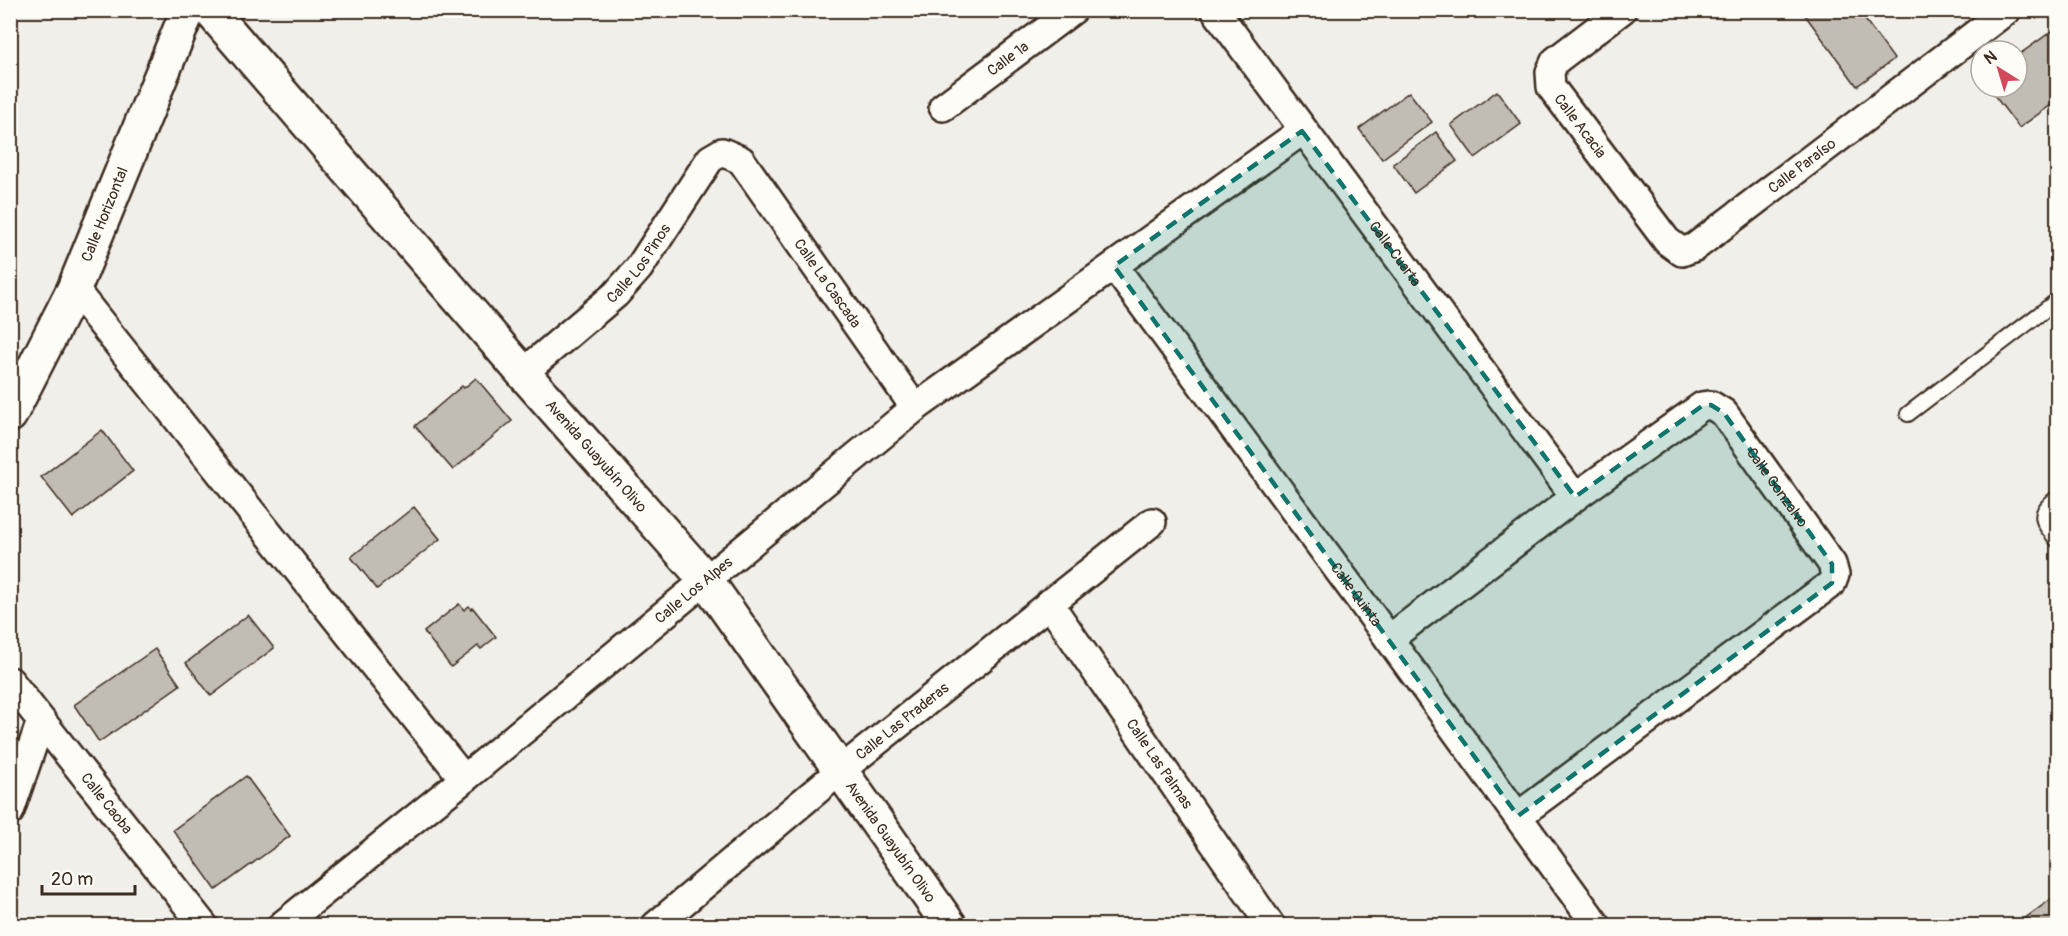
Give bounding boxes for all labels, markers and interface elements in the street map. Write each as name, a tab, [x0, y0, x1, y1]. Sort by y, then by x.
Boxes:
street label: Calle 1a	[984, 37, 1033, 81]
north arrow	[1969, 39, 2029, 99]
text: N	[1980, 46, 2001, 69]
street label: Calle Acacia	[1550, 90, 1610, 162]
street label: Calle Paraíso	[1765, 134, 1840, 198]
street label: Calle Horizontal	[77, 164, 133, 265]
street label: Calle Cuarta	[1364, 218, 1425, 290]
street label: Calle Los Pinos	[603, 220, 675, 308]
street label: Calle La Cascada	[789, 235, 865, 332]
street label: Avenida Guayubín Olivo	[541, 396, 651, 517]
street label: Calle Gonzalvo	[1742, 444, 1812, 531]
street label: Calle Los Alpes	[651, 553, 737, 628]
street label: Calle Quinta	[1326, 559, 1386, 630]
street label: Calle Las Praderas	[852, 679, 953, 765]
street label: Calle Las Palmas	[1122, 715, 1197, 813]
street label: Calle Caoba	[76, 769, 136, 838]
street label: Avenida Guayubín Olivo	[841, 778, 940, 907]
scale bar	[42, 858, 135, 896]
text: 20 m	[51, 868, 93, 891]

